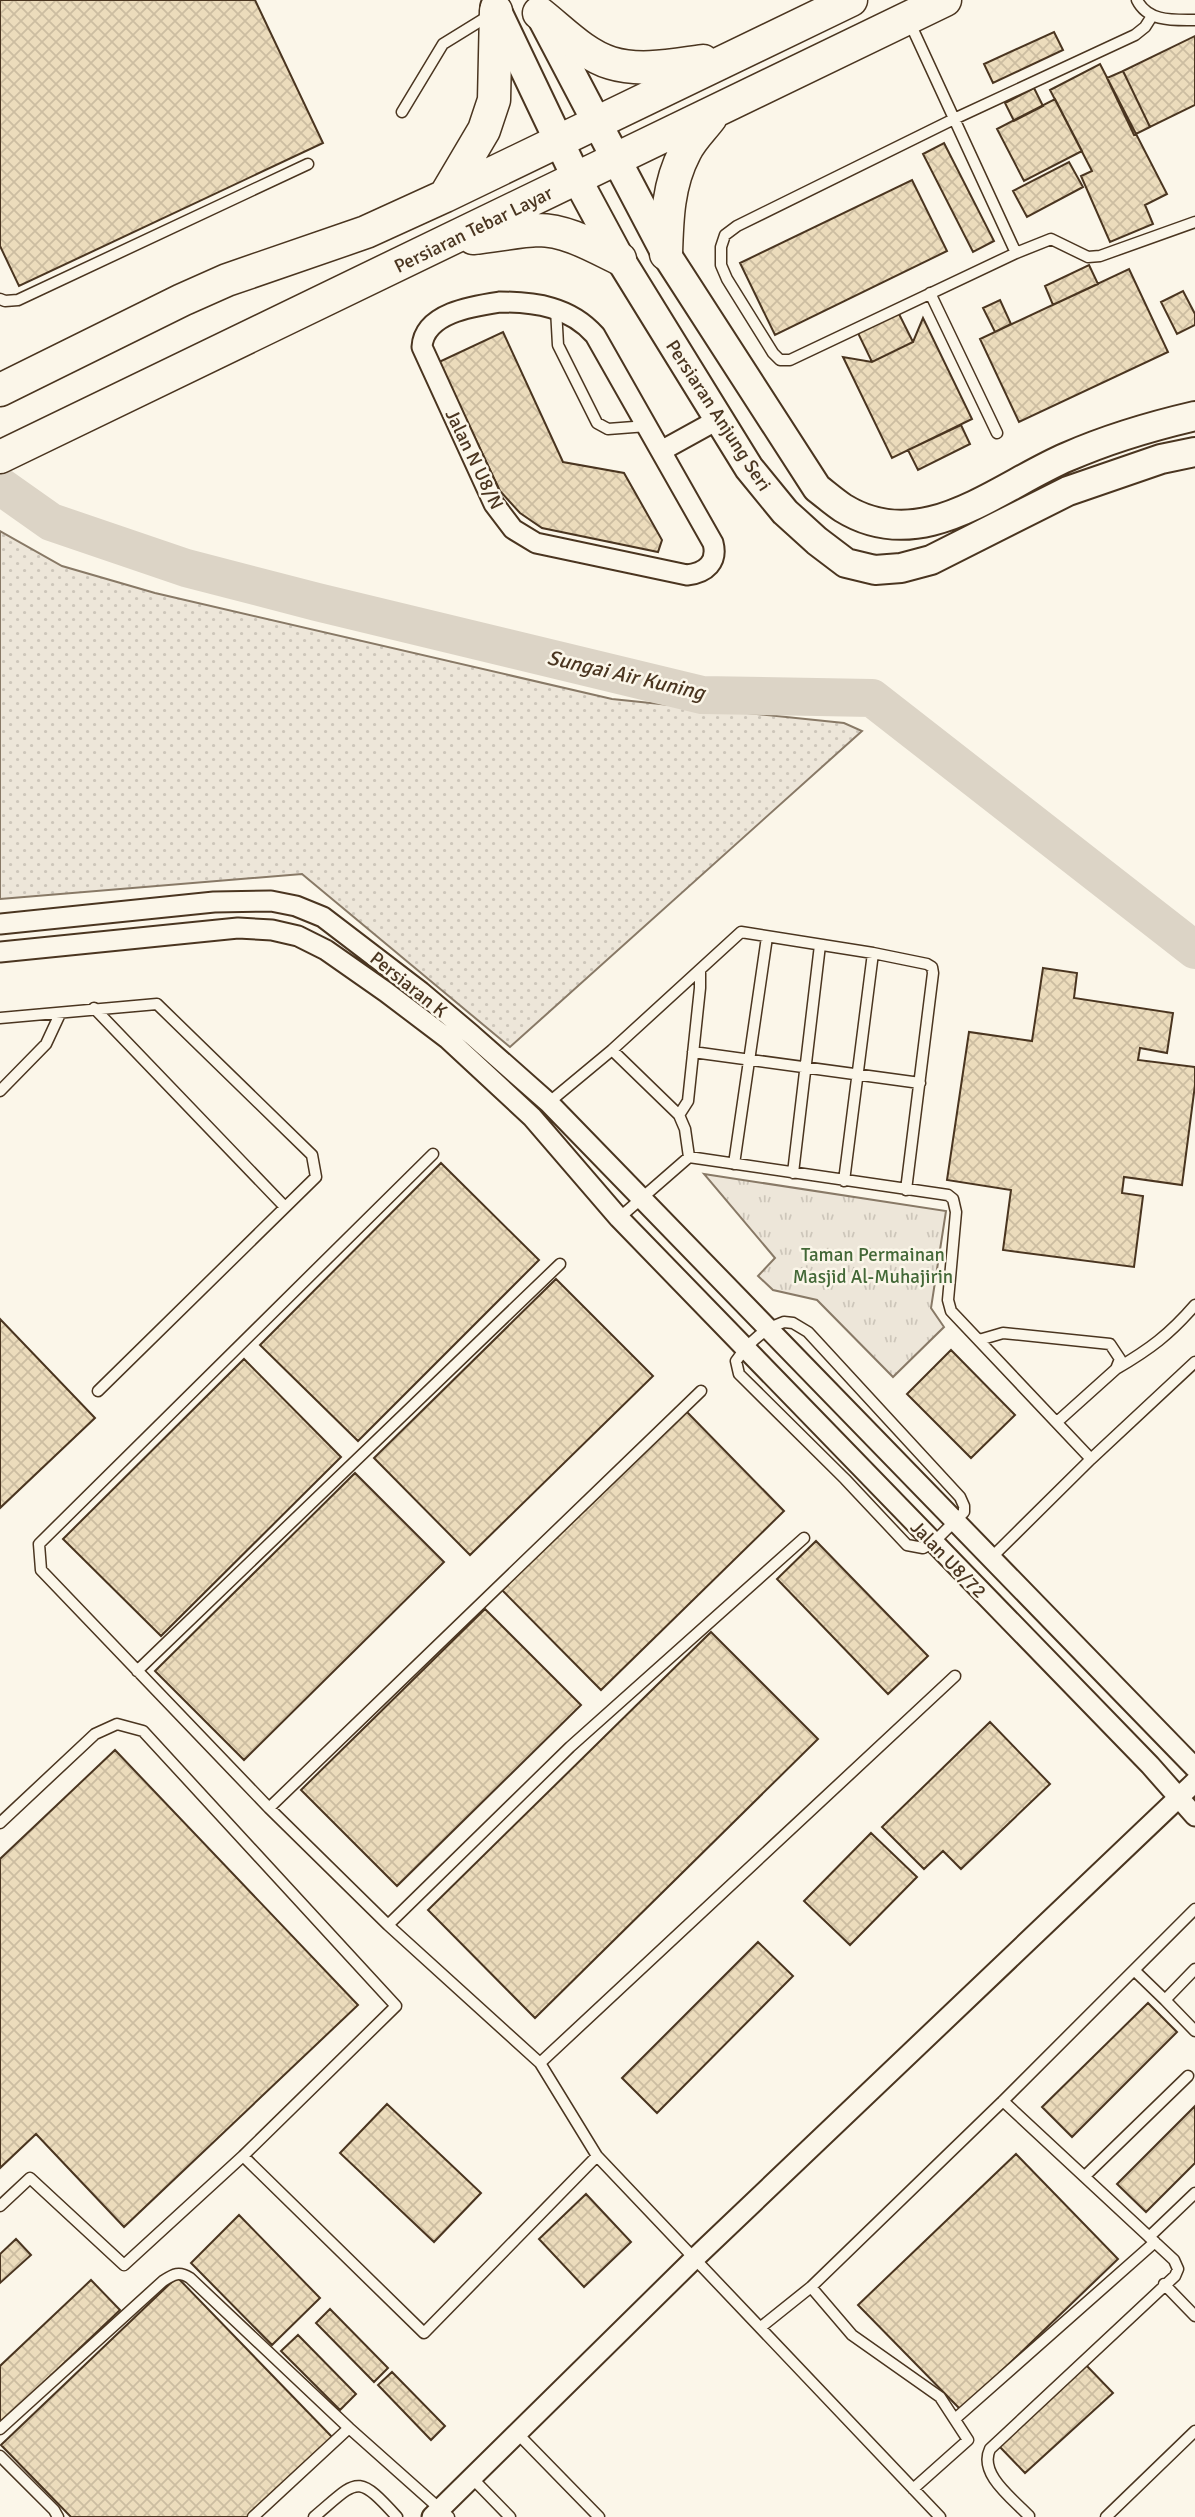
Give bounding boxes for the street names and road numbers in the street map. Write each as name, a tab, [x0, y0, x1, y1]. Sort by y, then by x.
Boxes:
street label: Persiaran Tebar Layar	[390, 181, 557, 279]
street label: Persiaran Anjung Seri	[660, 335, 776, 496]
street label: Jalan N U8/N	[440, 405, 509, 513]
street label: Persiaran K	[365, 946, 452, 1024]
street label: Jalan U8/72	[905, 1516, 991, 1604]

